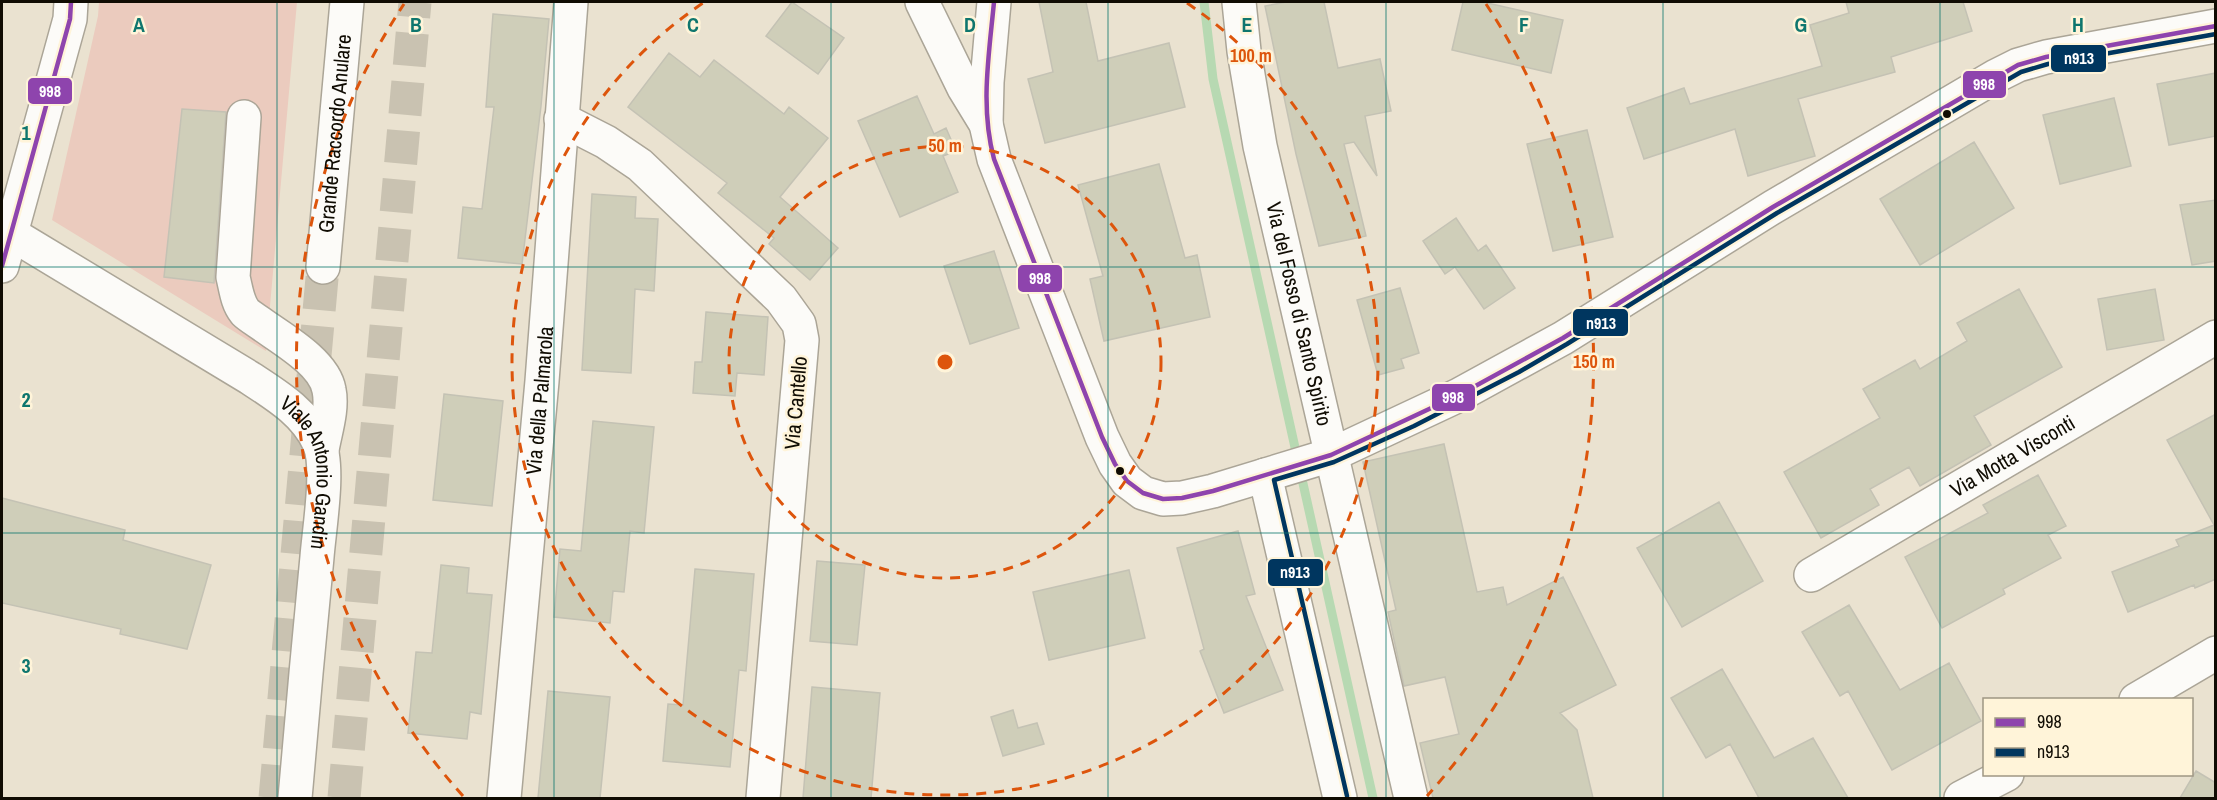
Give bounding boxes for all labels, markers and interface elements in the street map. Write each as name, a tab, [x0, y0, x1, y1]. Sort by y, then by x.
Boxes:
text: A	[133, 11, 145, 38]
text: B	[410, 11, 422, 38]
text: C	[687, 11, 699, 38]
text: D	[964, 11, 976, 38]
text: E	[1242, 11, 1253, 38]
text: F	[1519, 11, 1529, 38]
text: G	[1795, 11, 1807, 38]
text: H	[2072, 11, 2084, 38]
street label: Grande Raccordo Anulare	[311, 33, 358, 234]
text: 100 m	[1230, 43, 1272, 68]
line badge: n913	[2050, 44, 2107, 73]
text: n913	[2064, 47, 2094, 69]
line badge: 998	[1962, 70, 2007, 99]
text: 998	[1973, 73, 1995, 95]
line badge: 998	[27, 77, 73, 105]
text: 998	[39, 80, 61, 102]
unlabelled marker	[1941, 108, 1953, 120]
text: 1	[21, 119, 31, 146]
text: 50 m	[928, 133, 962, 158]
street label: Via del Fosso di Santo Spirito	[1259, 199, 1339, 429]
line badge: 998	[1017, 264, 1063, 293]
text: 998	[1029, 267, 1051, 289]
line badge: n913	[1572, 308, 1629, 337]
text: n913	[1586, 312, 1616, 334]
street label: Via della Palmarola	[519, 325, 560, 476]
text: 150 m	[1573, 349, 1615, 374]
centre of rings	[935, 352, 955, 372]
street label: Via Cantello	[777, 355, 814, 451]
line badge: 998	[1431, 383, 1476, 412]
text: 2	[21, 386, 31, 413]
text: 998	[1442, 386, 1464, 408]
street label: Viale Antonio Gandin	[274, 389, 339, 551]
street label: Via Motta Visconti	[1945, 408, 2080, 504]
unlabelled marker	[1114, 465, 1126, 477]
line badge: n913	[1267, 558, 1324, 587]
text: n913	[1280, 561, 1310, 583]
text: 3	[21, 652, 31, 679]
legend	[1983, 698, 2193, 776]
text: 998	[2037, 709, 2062, 734]
text: n913	[2037, 739, 2070, 764]

